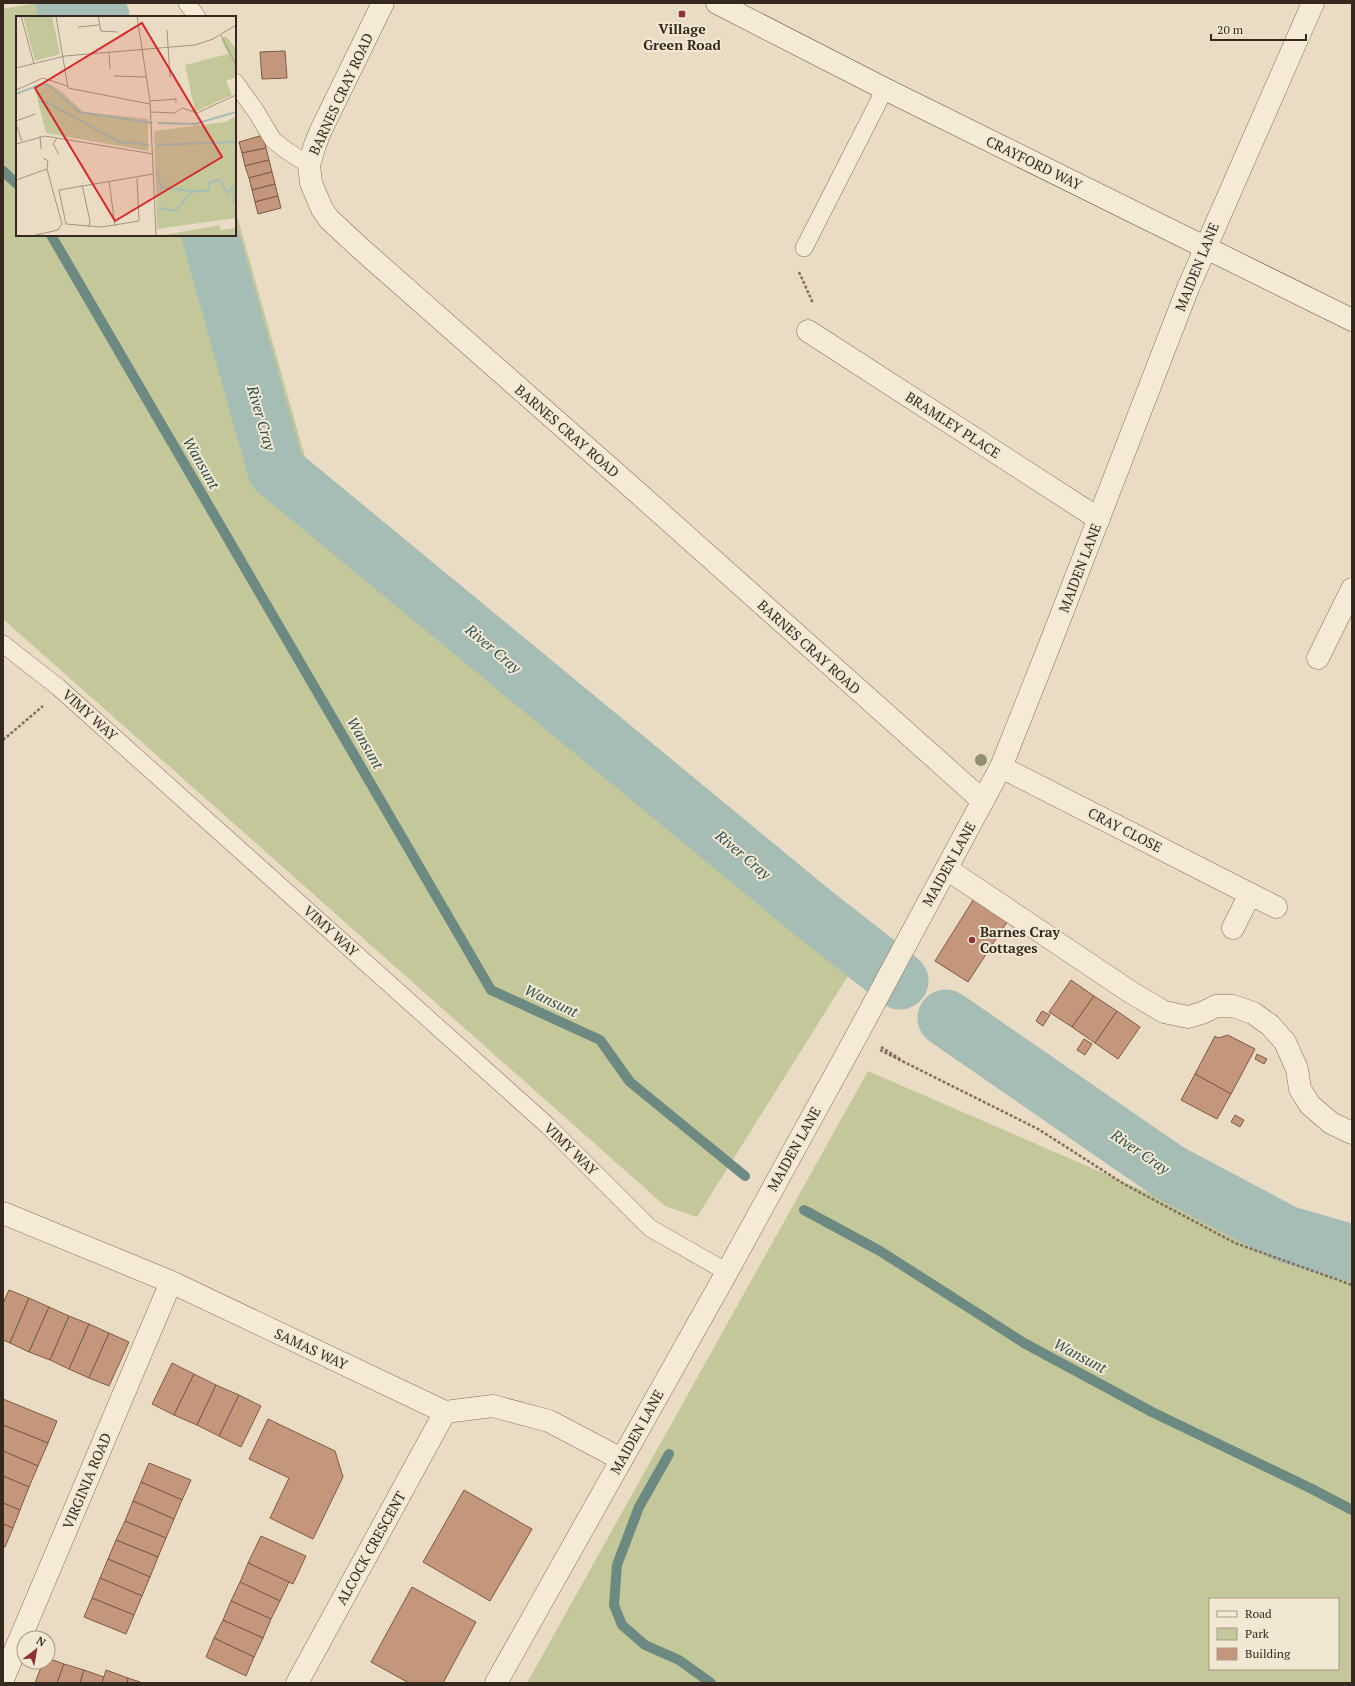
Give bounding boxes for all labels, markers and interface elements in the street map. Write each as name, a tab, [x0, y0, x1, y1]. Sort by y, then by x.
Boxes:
marker: Village Green Road	[677, 9, 687, 19]
inset map	[16, 16, 236, 236]
scale bar	[1211, 16, 1306, 42]
place label: Village Green Road	[643, 19, 721, 54]
text: 20 m	[1217, 22, 1244, 37]
street label: BARNES CRAY ROAD	[304, 30, 377, 158]
street label: CRAYFORD WAY	[983, 131, 1086, 194]
street label: MAIDEN LANE	[1170, 220, 1223, 314]
street label: BARNES CRAY ROAD	[511, 380, 624, 481]
water label: River Cray	[243, 382, 281, 454]
street label: BRAMLEY PLACE	[902, 387, 1004, 462]
water label: Wansunt	[179, 433, 225, 493]
street label: MAIDEN LANE	[1054, 521, 1105, 615]
street label: BARNES CRAY ROAD	[754, 595, 865, 698]
water label: River Cray	[461, 619, 526, 678]
street label: VIMY WAY	[59, 685, 123, 745]
water label: Wansunt	[343, 713, 389, 773]
street label: CRAY CLOSE	[1085, 803, 1166, 856]
street label: MAIDEN LANE	[917, 818, 980, 909]
water label: River Cray	[711, 825, 776, 884]
street label: VIMY WAY	[300, 901, 364, 961]
place label: Barnes Cray Cottages	[980, 922, 1061, 957]
marker: Barnes Cray Cottages	[967, 935, 977, 945]
water label: Wansunt	[521, 979, 582, 1022]
street label: MAIDEN LANE	[762, 1103, 825, 1194]
street label: VIMY WAY	[540, 1118, 603, 1180]
water label: River Cray	[1107, 1124, 1175, 1179]
street label: SAMAS WAY	[271, 1323, 352, 1374]
water label: Wansunt	[1050, 1333, 1111, 1378]
street label: MAIDEN LANE	[605, 1386, 668, 1477]
street label: VIRGINIA ROAD	[58, 1430, 115, 1532]
street label: ALCOCK CRESCENT	[331, 1487, 410, 1608]
legend	[1209, 1598, 1339, 1670]
text: Road	[1245, 1606, 1272, 1621]
text: Park	[1245, 1626, 1270, 1641]
north arrow	[16, 1630, 56, 1670]
text: N	[34, 1633, 49, 1650]
text: Building	[1245, 1646, 1291, 1661]

